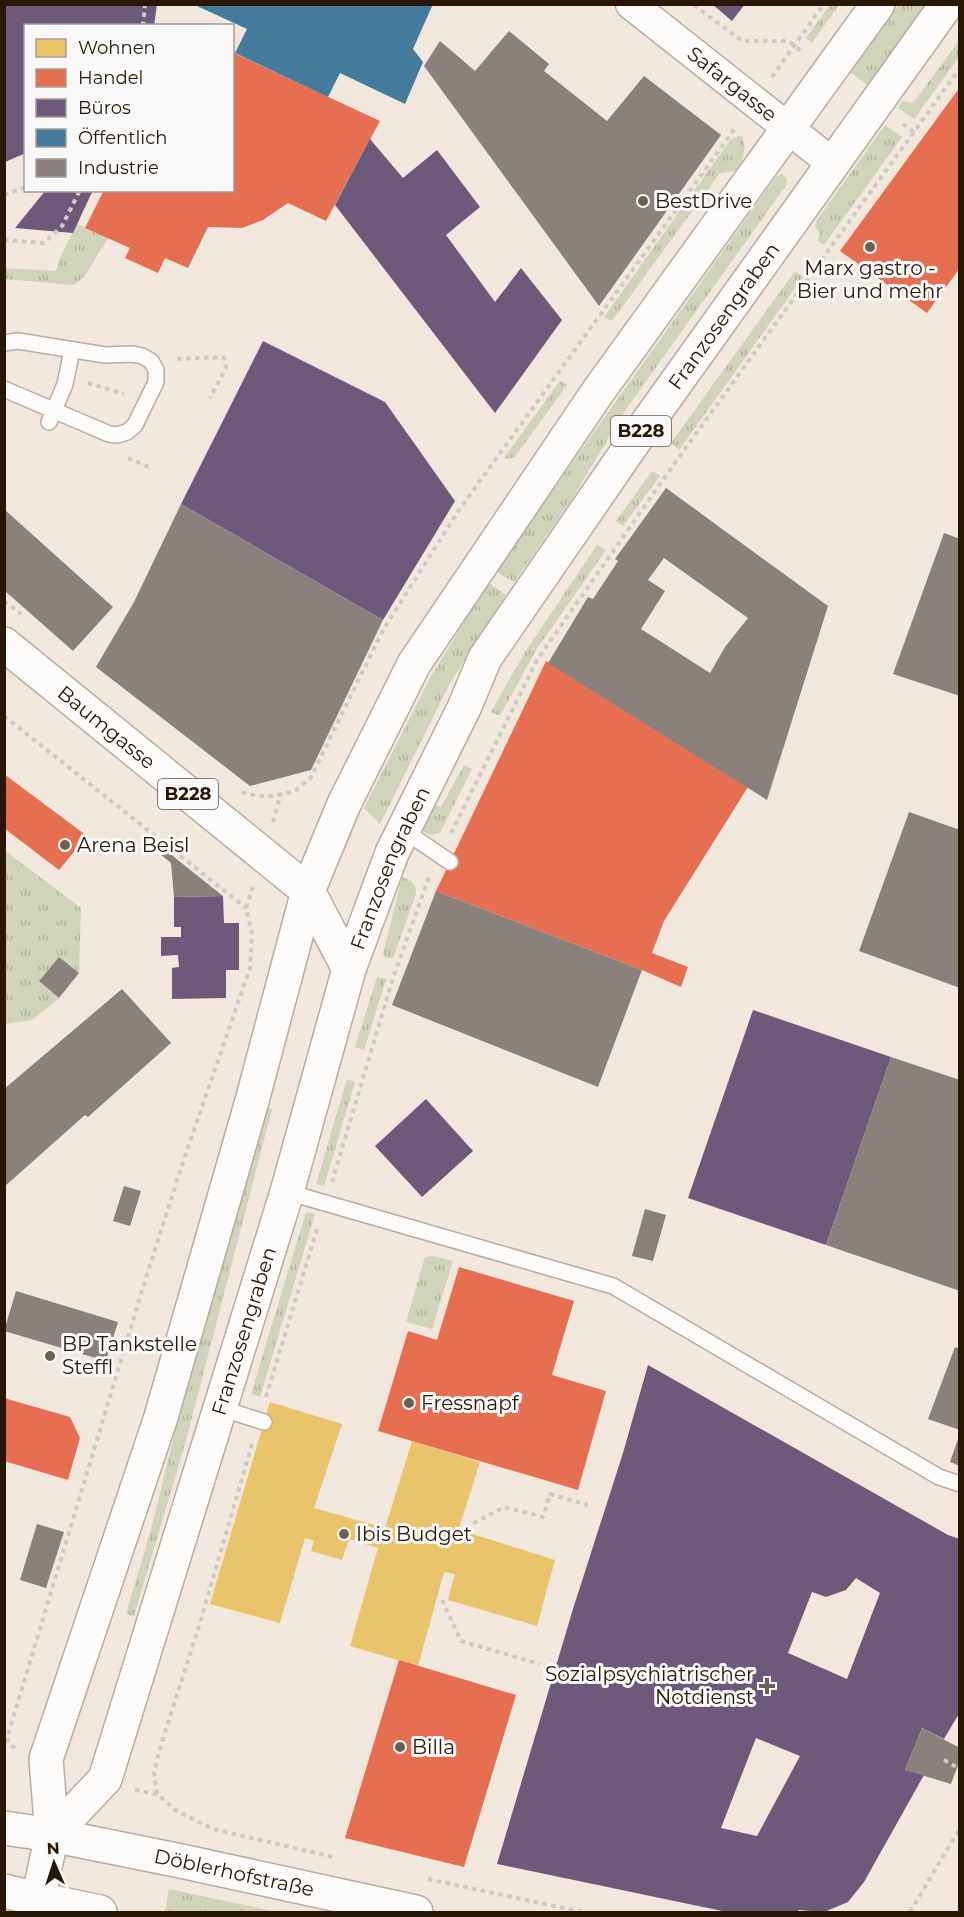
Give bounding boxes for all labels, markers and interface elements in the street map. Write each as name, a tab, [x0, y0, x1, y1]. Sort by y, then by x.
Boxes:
legend	[24, 24, 234, 192]
text: Wohnen	[78, 37, 156, 59]
street label: Safargasse	[683, 41, 782, 127]
text: Handel	[78, 67, 143, 89]
text: Büros	[78, 97, 131, 119]
text: Öffentlich	[78, 127, 167, 149]
text: Industrie	[78, 157, 159, 179]
place label: BestDrive	[655, 189, 752, 213]
marker: BestDrive	[636, 194, 650, 208]
street label: Franzosengraben	[663, 238, 784, 394]
marker: Marx gastro - Bier und mehr	[863, 240, 877, 254]
place label: Marx gastro - Bier und mehr	[797, 256, 943, 303]
road number: B228	[611, 416, 671, 446]
street label: Baumgasse	[53, 680, 160, 774]
road number: B228	[158, 779, 218, 809]
street label: Franzosengraben	[345, 783, 435, 953]
place label: Arena Beisl	[77, 833, 189, 857]
marker: Arena Beisl	[58, 838, 72, 852]
street label: Franzosengraben	[206, 1244, 281, 1418]
place label: BP Tankstelle Steffl	[62, 1332, 197, 1379]
marker: BP Tankstelle Steffl	[43, 1349, 57, 1363]
place label: Fressnapf	[421, 1391, 520, 1415]
marker: Fressnapf	[402, 1396, 416, 1410]
place label: Ibis Budget	[356, 1522, 472, 1546]
marker: Ibis Budget	[337, 1527, 351, 1541]
place label: Sozialpsychiatrischer Notdienst	[545, 1662, 754, 1709]
marker: Sozialpsychiatrischer Notdienst	[758, 1677, 776, 1695]
place label: Billa	[412, 1735, 455, 1759]
marker: Billa	[393, 1740, 407, 1754]
north arrow	[24, 1833, 84, 1893]
text: N	[46, 1839, 60, 1858]
street label: Döblerhofstraße	[152, 1844, 316, 1902]

